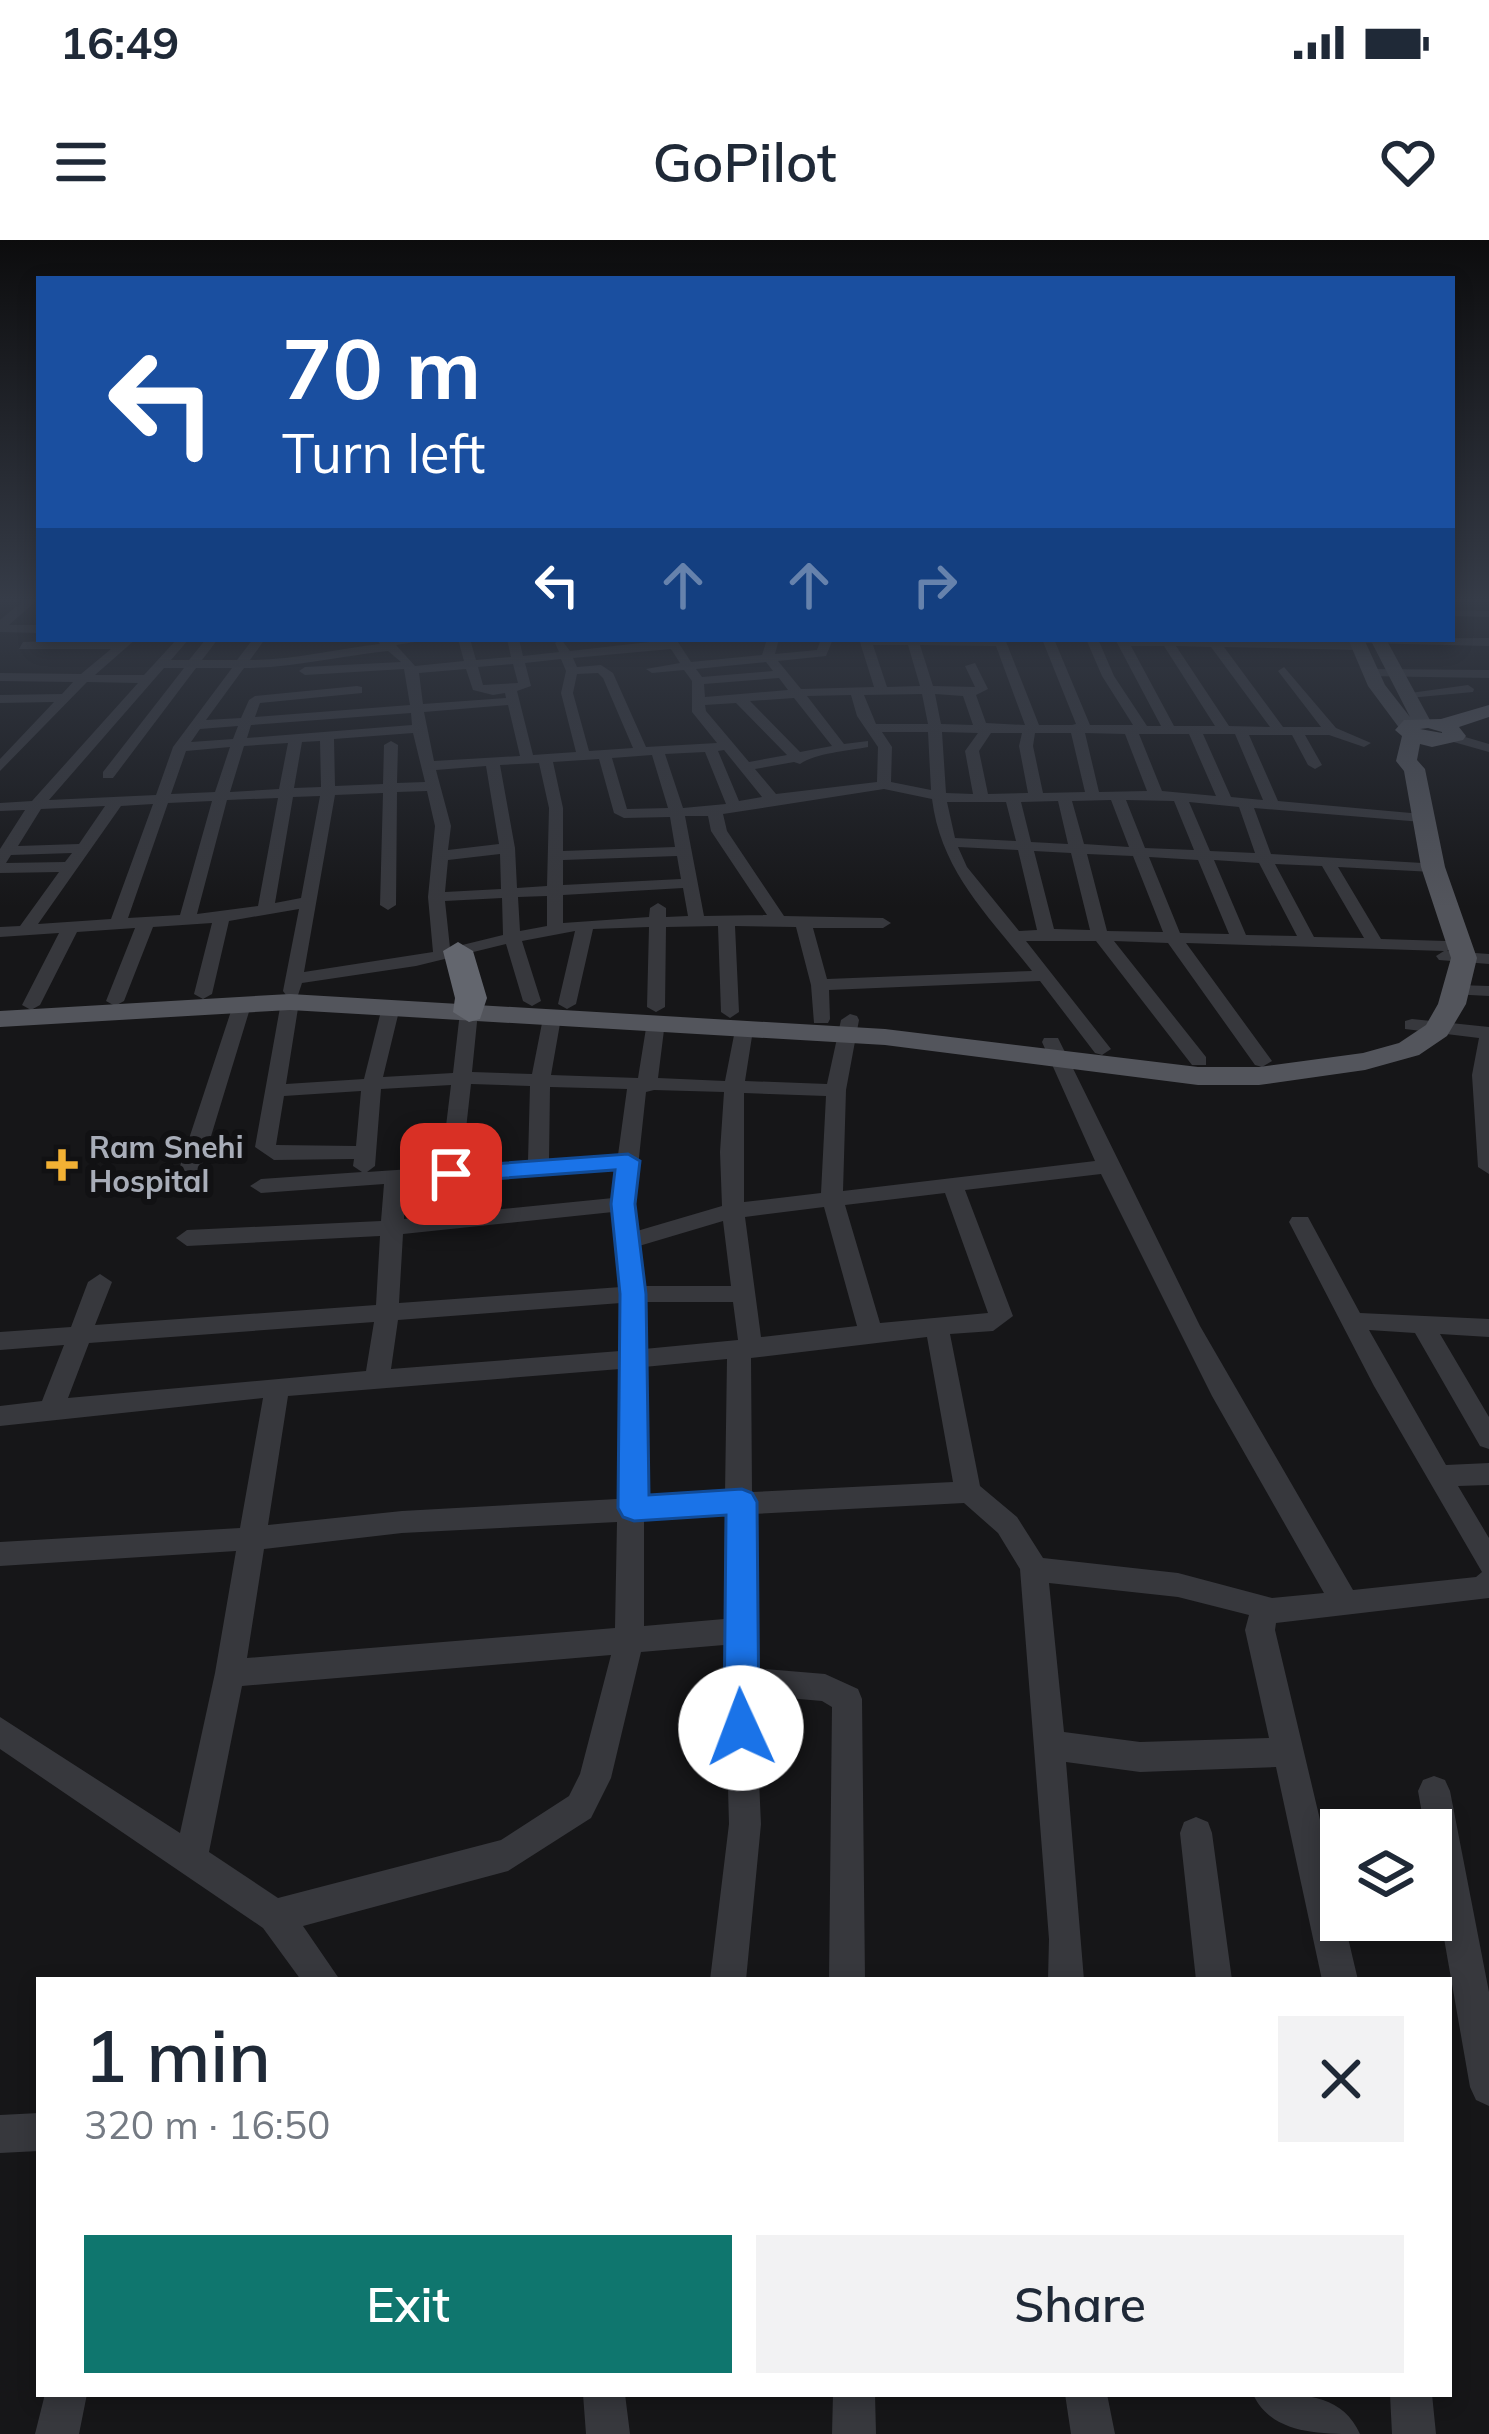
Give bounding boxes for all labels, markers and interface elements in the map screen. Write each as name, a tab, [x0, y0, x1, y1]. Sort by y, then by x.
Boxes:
text: 16:49	[60, 14, 179, 70]
text: GoPilot	[652, 128, 837, 196]
icon: menu	[48, 129, 114, 195]
icon: heart	[1375, 129, 1441, 195]
text: 70 m	[282, 315, 481, 420]
icon: left	[84, 324, 240, 480]
text: Turn left	[282, 419, 485, 487]
icon: left	[524, 552, 590, 618]
icon: ahead	[650, 552, 716, 618]
icon: ahead	[776, 552, 842, 618]
icon: right	[902, 552, 968, 618]
pin	[400, 1123, 502, 1225]
place label: Ram Snehi Hospital	[89, 1128, 244, 1200]
icon: arrive	[418, 1141, 484, 1207]
marker: Ram Snehi Hospital	[46, 1149, 78, 1181]
position arrow	[678, 1665, 804, 1791]
map controls	[1320, 1809, 1452, 1941]
button: layers	[1320, 1809, 1452, 1941]
text: 1 min	[84, 2010, 271, 2100]
button: close	[1278, 2016, 1404, 2142]
text: 320 m · 16:50	[84, 2100, 330, 2149]
button: Exit	[84, 2235, 732, 2373]
button: Share	[756, 2235, 1404, 2373]

